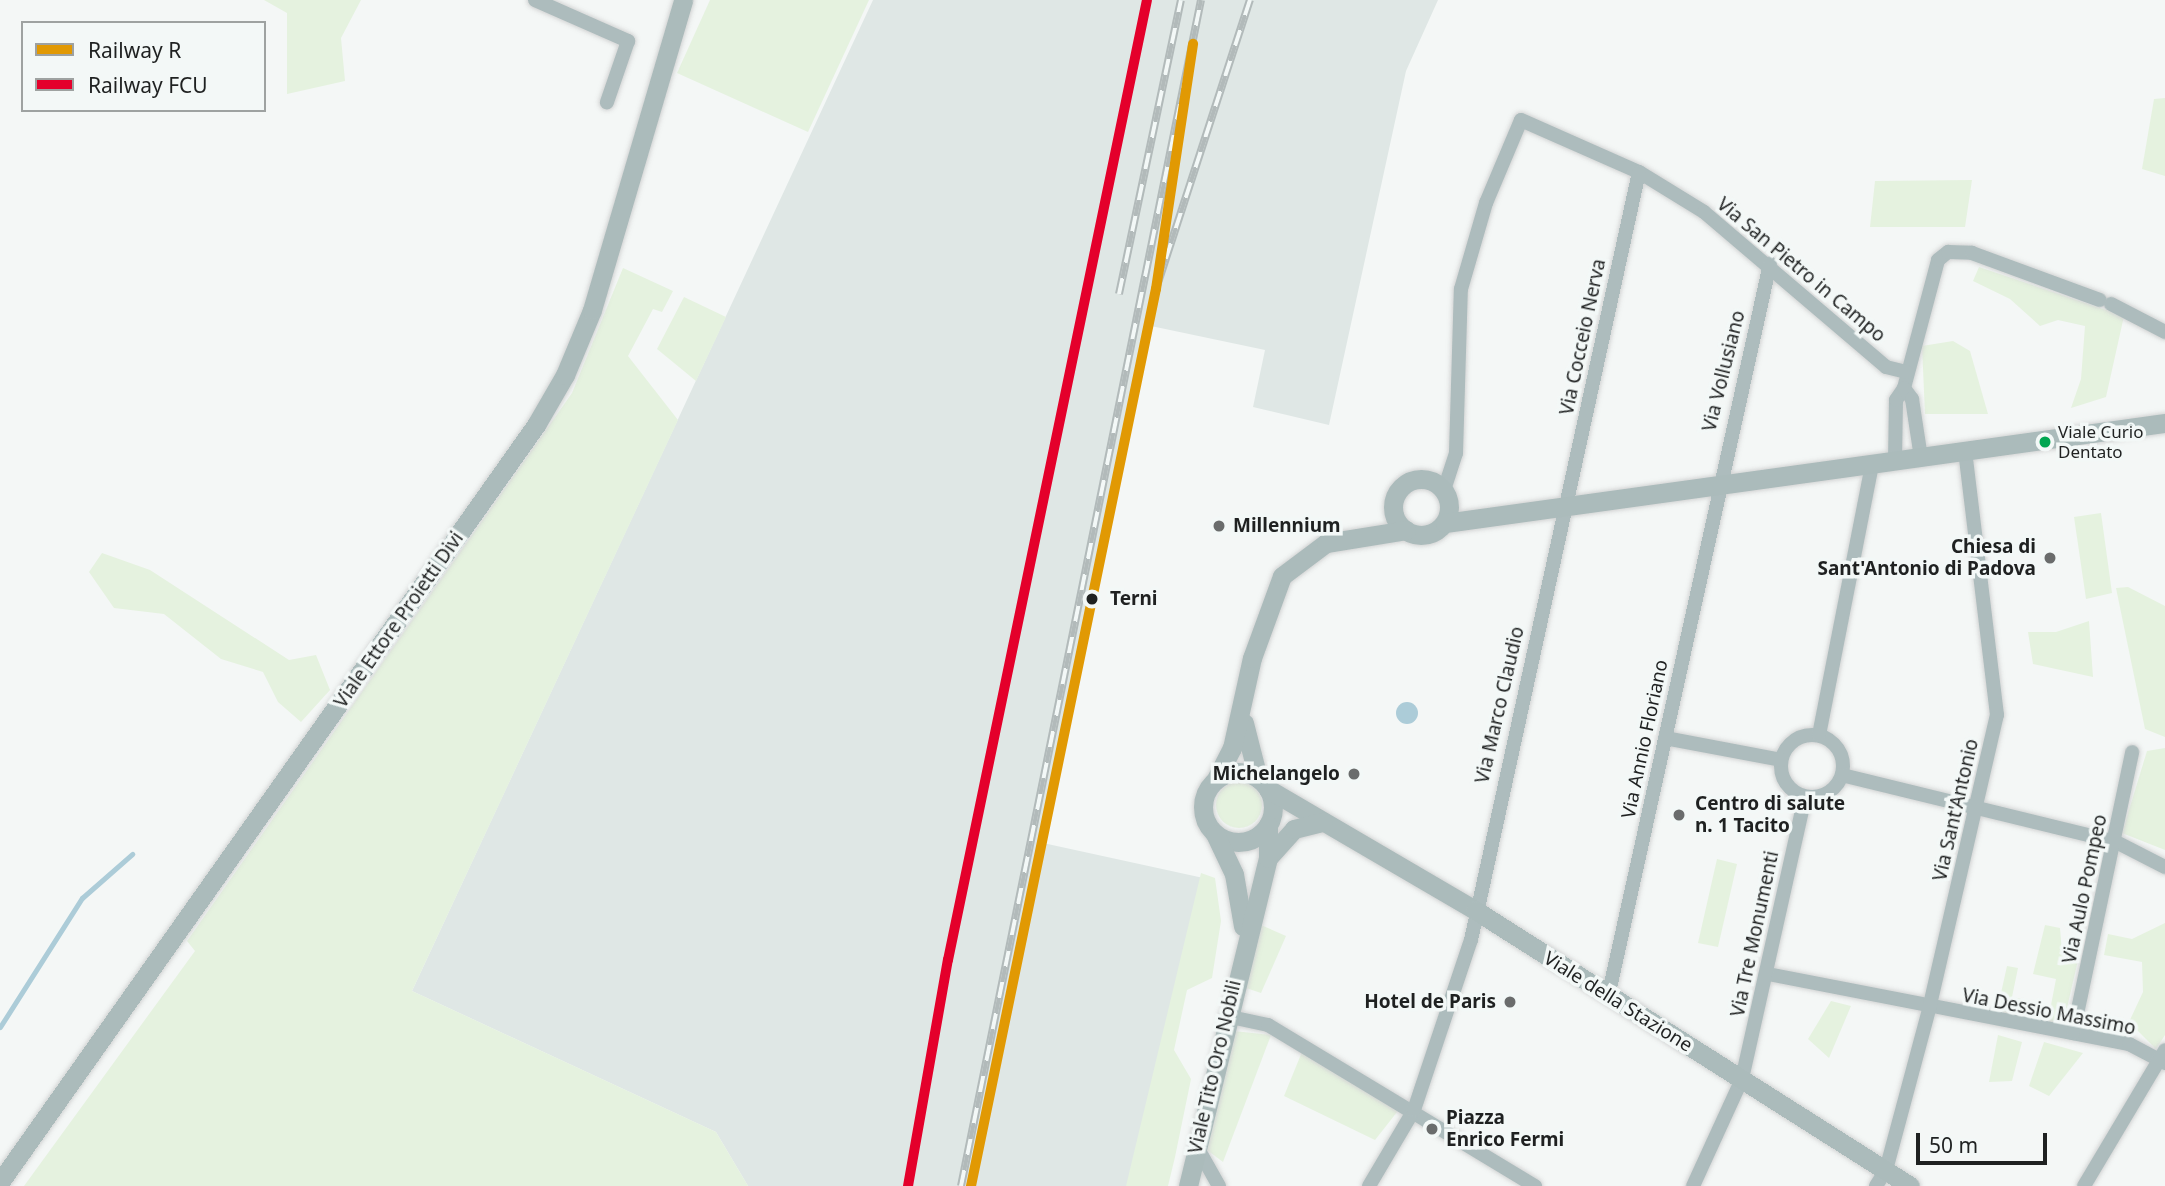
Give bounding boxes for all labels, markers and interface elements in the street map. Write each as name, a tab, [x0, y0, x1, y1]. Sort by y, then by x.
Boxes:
legend	[21, 21, 266, 112]
text: Railway R	[88, 36, 181, 64]
text: Railway FCU	[88, 71, 208, 99]
street label: Via San Pietro in Campo	[1712, 193, 1890, 347]
street label: Via Cocceio Nerva	[1555, 257, 1611, 417]
street label: Via Vollusiano	[1698, 308, 1750, 434]
place label: Viale Curio Dentato	[2058, 422, 2143, 462]
marker: Viale Curio Dentato	[2038, 435, 2052, 449]
place label: Millennium	[1233, 515, 1341, 537]
marker: Millennium	[1211, 518, 1227, 534]
street label: Viale Ettore Proietti Divi	[330, 528, 468, 712]
place label: Chiesa di Sant'Antonio di Padova	[1817, 536, 2036, 580]
marker: Chiesa di Sant'Antonio di Padova	[2042, 550, 2058, 566]
marker: Terni	[1081, 588, 1103, 610]
place label: Terni	[1110, 588, 1157, 610]
street label: Via Marco Claudio	[1471, 624, 1529, 786]
street label: Via Annio Floriano	[1617, 658, 1673, 820]
street label: Via Sant'Antonio	[1929, 737, 1983, 883]
place label: Michelangelo	[1213, 763, 1340, 785]
marker: Michelangelo	[1346, 766, 1362, 782]
place label: Centro di salute n. 1 Tacito	[1695, 793, 1845, 837]
marker: Centro di salute n. 1 Tacito	[1669, 805, 1689, 825]
street label: Via Aulo Pompeo	[2058, 812, 2112, 966]
street label: Via Tre Monumenti	[1726, 849, 1784, 1019]
street label: Viale della Stazione	[1539, 947, 1697, 1057]
street label: Viale Tito Oro Nobili	[1184, 978, 1246, 1156]
street label: Via Dessio Massimo	[1960, 984, 2138, 1040]
place label: Hotel de Paris	[1364, 991, 1496, 1013]
marker: Hotel de Paris	[1502, 994, 1518, 1010]
place label: Piazza Enrico Fermi	[1446, 1107, 1564, 1151]
scale bar	[1920, 1120, 2051, 1164]
marker: Piazza Enrico Fermi	[1424, 1121, 1440, 1137]
text: 50 m	[1929, 1131, 1978, 1159]

